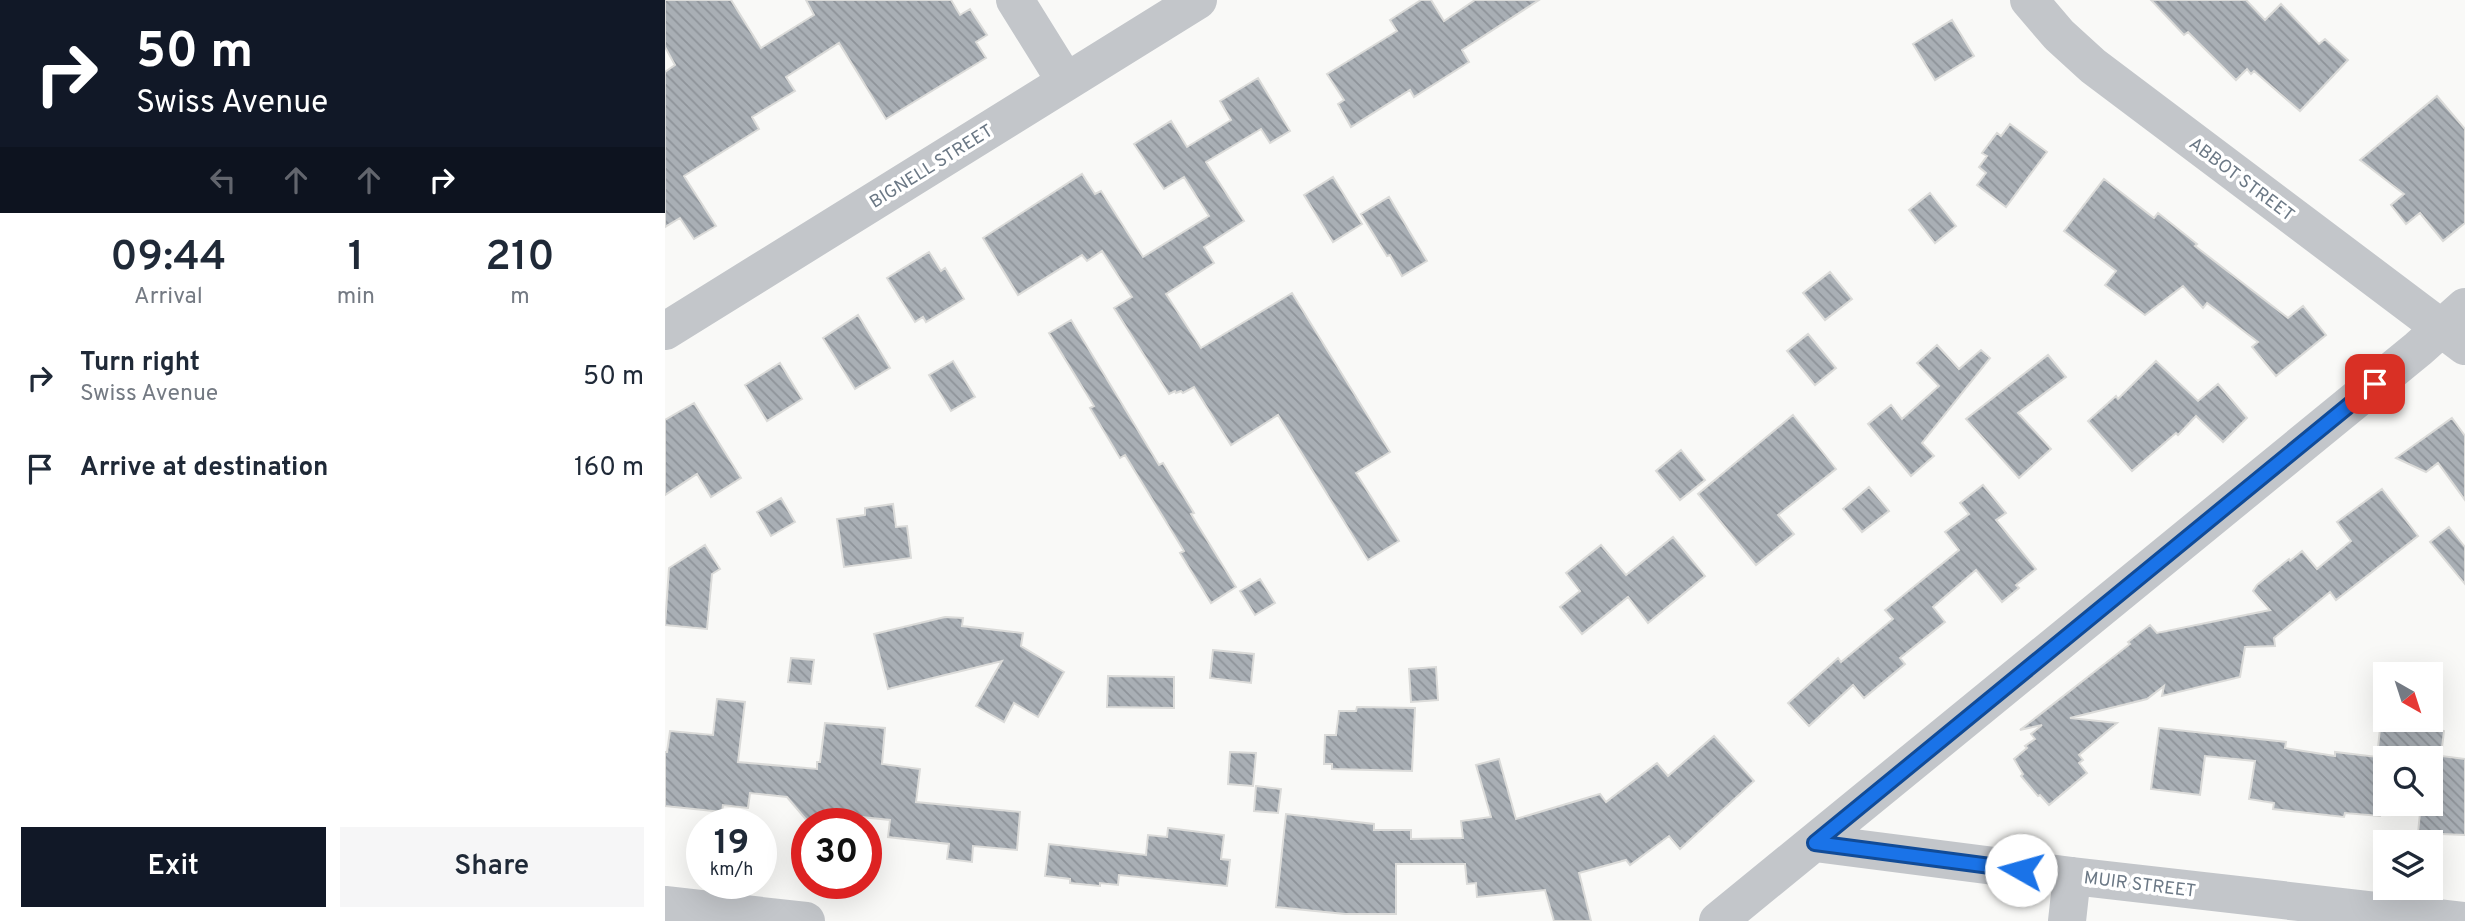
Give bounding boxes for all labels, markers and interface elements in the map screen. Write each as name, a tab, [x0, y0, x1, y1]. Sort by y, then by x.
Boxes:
text: 50 m	[136, 23, 253, 85]
icon: right	[21, 28, 112, 119]
text: Swiss Avenue	[136, 84, 328, 124]
street label: BIGNELL STREET	[866, 120, 998, 214]
street label: ABBOT STREET	[2184, 133, 2299, 227]
icon: left	[204, 161, 242, 199]
icon: ahead	[277, 161, 315, 199]
icon: ahead	[350, 161, 388, 199]
icon: right	[423, 161, 461, 199]
text: 09:44	[110, 232, 227, 285]
text: 1	[348, 232, 364, 285]
text: 210	[485, 232, 555, 285]
text: Arrival	[134, 283, 203, 312]
text: min	[337, 283, 375, 312]
text: m	[510, 283, 530, 312]
text: Turn right	[80, 347, 200, 380]
pin	[2345, 354, 2405, 414]
icon: right	[21, 359, 59, 397]
text: 50 m	[583, 361, 644, 394]
icon: arrive	[2356, 365, 2394, 403]
text: Swiss Avenue	[80, 380, 218, 409]
icon: arrive	[21, 450, 59, 488]
text: Arrive at destination	[80, 452, 328, 485]
text: 160 m	[574, 452, 644, 485]
north arrow	[2373, 662, 2443, 732]
map controls	[2373, 662, 2443, 900]
button: search	[2373, 746, 2443, 816]
speed limit sign: 30	[791, 808, 882, 899]
text: 19	[714, 822, 749, 866]
button: Exit	[21, 827, 326, 907]
button: Share	[340, 827, 644, 907]
button: layers	[2373, 830, 2443, 900]
position arrow	[1984, 833, 2058, 907]
text: km/h	[710, 859, 753, 882]
street label: MUIR STREET	[2082, 867, 2197, 904]

